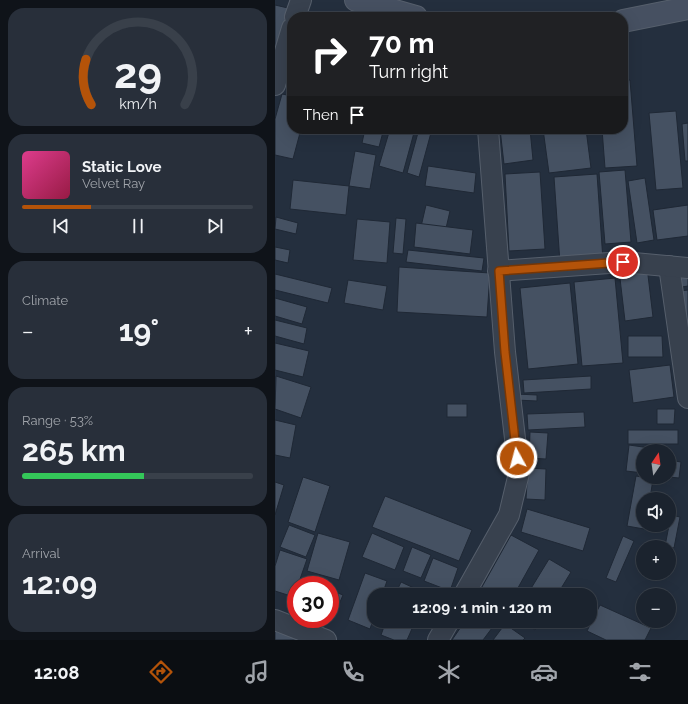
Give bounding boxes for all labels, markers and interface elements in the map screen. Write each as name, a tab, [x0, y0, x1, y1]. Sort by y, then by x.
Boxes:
text: 70 m	[369, 27, 435, 60]
icon: right	[303, 28, 355, 80]
text: 29	[114, 49, 161, 98]
text: Turn right	[369, 61, 448, 82]
text: km/h	[119, 96, 156, 112]
icon: arrive	[346, 104, 368, 126]
text: Then	[303, 106, 338, 124]
text: Static Love	[82, 158, 161, 176]
text: Velvet Ray	[82, 176, 145, 191]
icon: previous	[50, 215, 72, 237]
icon: pause	[127, 215, 149, 237]
icon: next	[204, 215, 226, 237]
pin	[606, 245, 640, 279]
icon: arrive	[612, 251, 634, 273]
text: Climate	[22, 293, 68, 308]
text: 19°	[119, 313, 159, 348]
text: −	[22, 318, 34, 344]
text: +	[244, 318, 253, 344]
text: Range · 53%	[22, 413, 93, 428]
text: 265 km	[22, 433, 126, 468]
position arrow	[496, 437, 538, 479]
north arrow	[636, 444, 676, 484]
map controls	[636, 444, 676, 628]
button: sound	[636, 492, 676, 532]
button: +	[636, 540, 676, 580]
text: Arrival	[22, 546, 60, 561]
text: 12:09	[22, 566, 97, 601]
speed limit sign: 30	[287, 576, 339, 628]
button: −	[636, 588, 676, 628]
text: 12:09 · 1 min · 120 m	[412, 599, 552, 617]
icon: directions	[147, 658, 175, 686]
icon: music	[243, 658, 271, 686]
icon: phone	[339, 658, 367, 686]
icon: climate	[435, 658, 463, 686]
icon: car	[530, 658, 558, 686]
icon: filters	[626, 658, 654, 686]
text: 12:08	[34, 662, 79, 683]

